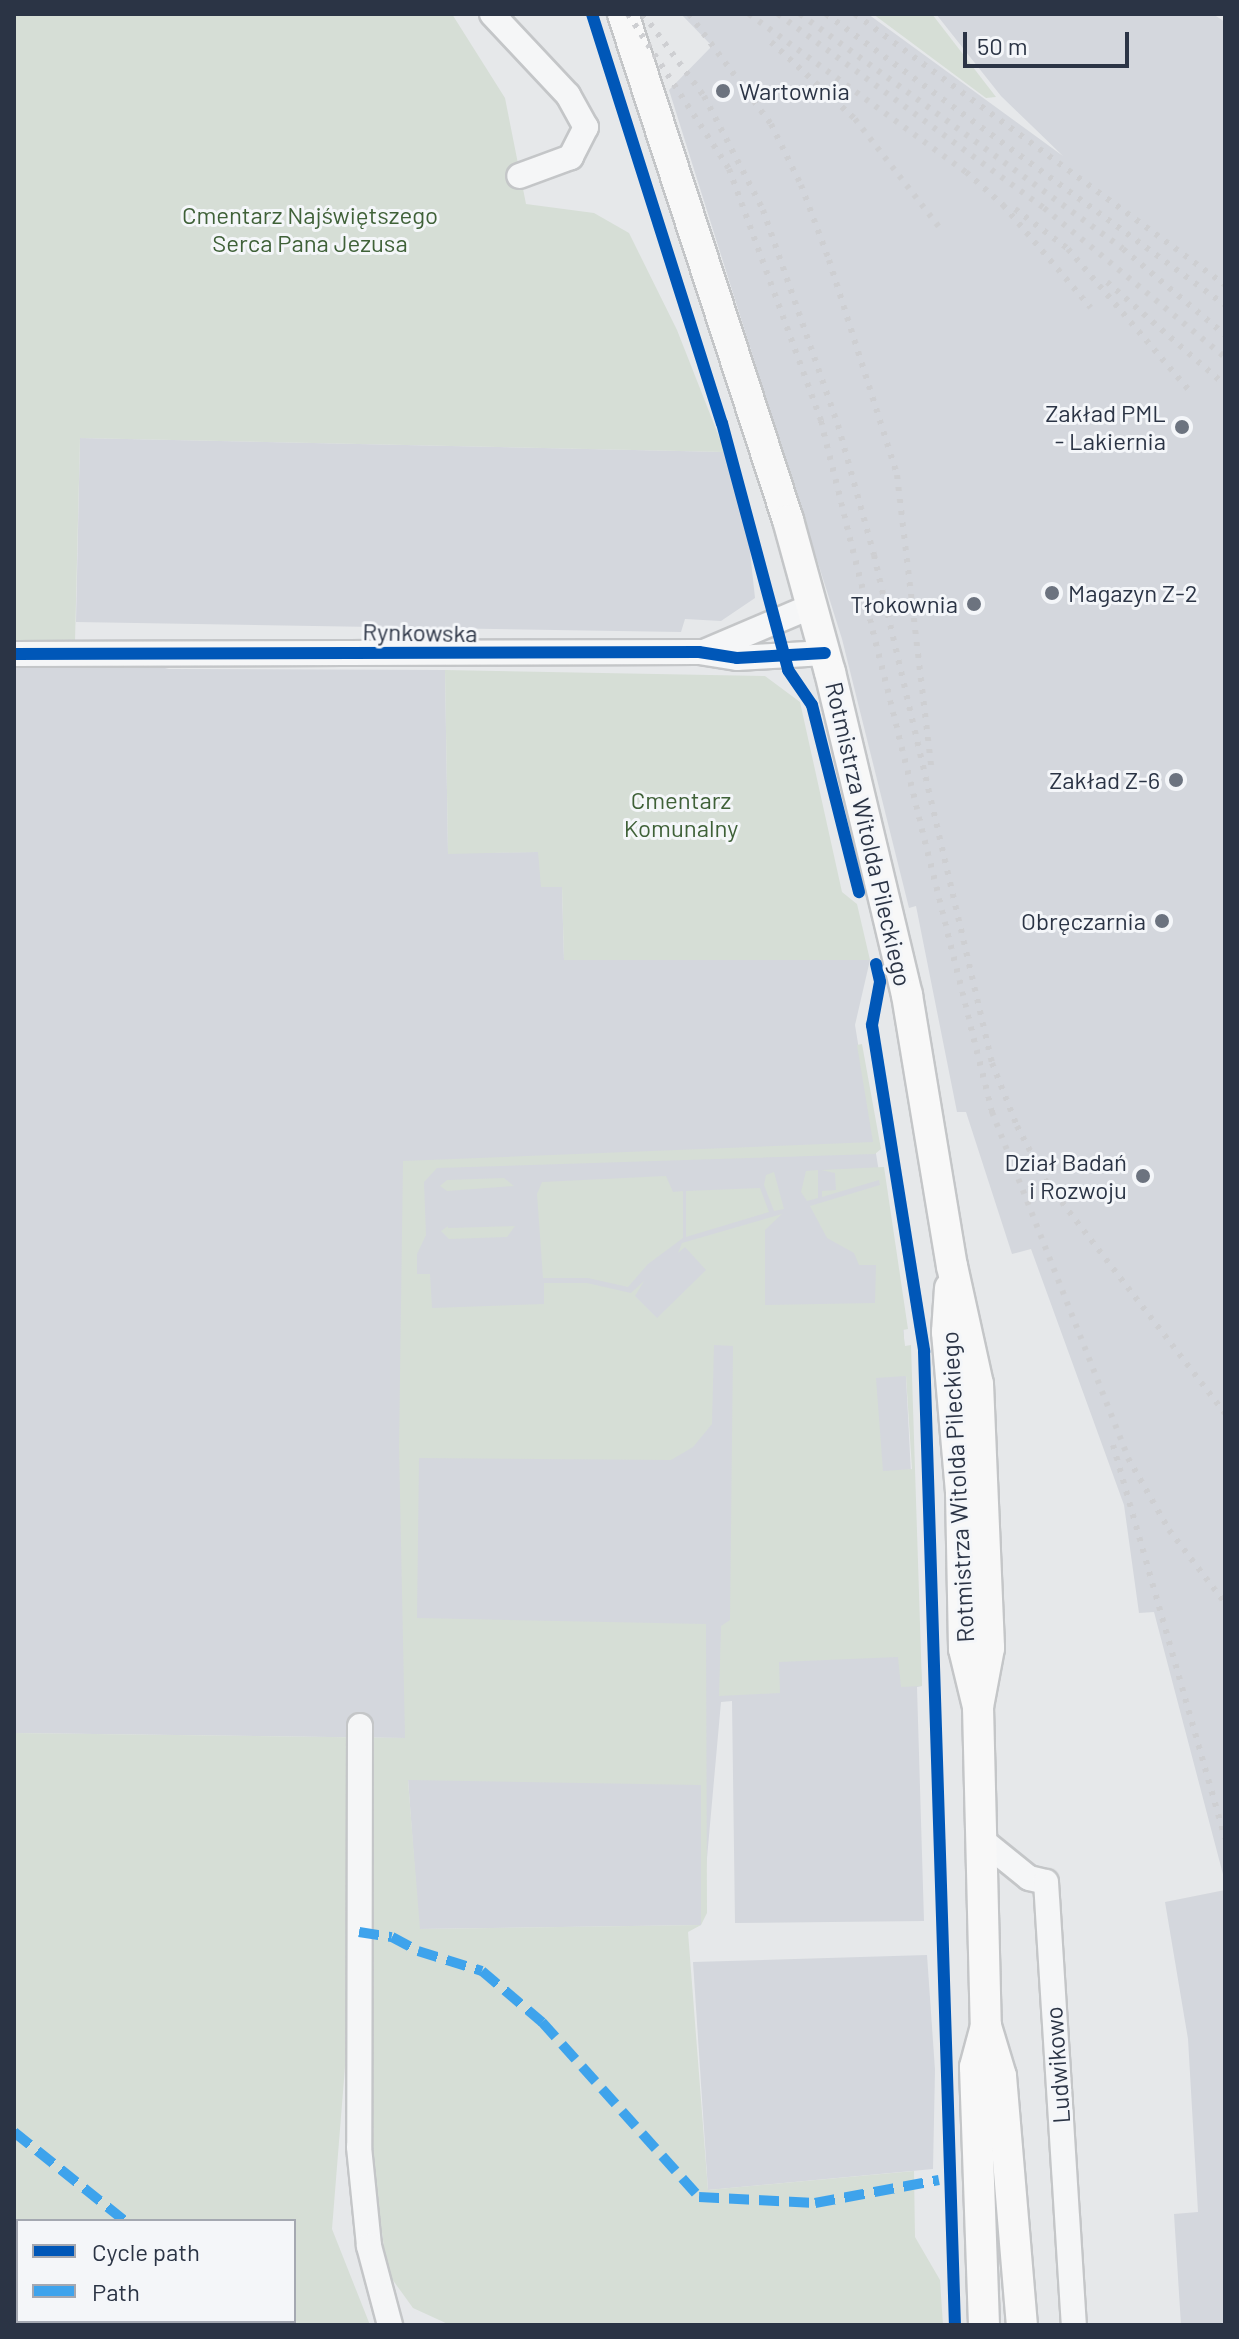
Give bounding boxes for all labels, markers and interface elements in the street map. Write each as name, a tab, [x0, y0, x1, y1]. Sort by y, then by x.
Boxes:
scale bar	[967, 16, 1133, 66]
text: 50 m	[977, 31, 1028, 60]
place label: Wartownia	[739, 77, 850, 105]
marker: Wartownia	[714, 82, 732, 100]
park label: Cmentarz Najświętszego Serca Pana Jezusa	[182, 201, 438, 257]
place label: Zakład PML - Lakiernia	[1045, 399, 1166, 455]
marker: Zakład PML - Lakiernia	[1173, 418, 1191, 436]
place label: Magazyn Z-2	[1068, 579, 1198, 607]
marker: Magazyn Z-2	[1043, 584, 1061, 602]
place label: Tłokownia	[850, 590, 958, 618]
marker: Tłokownia	[965, 595, 983, 613]
street label: Rynkowska	[362, 617, 478, 647]
street label: Rotmistrza Witolda Pileckiego	[820, 679, 918, 989]
place label: Zakład Z-6	[1049, 766, 1160, 794]
marker: Zakład Z-6	[1167, 771, 1185, 789]
park label: Cmentarz Komunalny	[624, 786, 738, 842]
place label: Obręczarnia	[1021, 907, 1146, 935]
marker: Obręczarnia	[1153, 912, 1171, 930]
place label: Dział Badań i Rozwoju	[1005, 1148, 1127, 1204]
marker: Dział Badań i Rozwoju	[1134, 1167, 1152, 1185]
street label: Rotmistrza Witolda Pileckiego	[934, 1331, 980, 1643]
street label: Ludwikowo	[1039, 2006, 1075, 2124]
legend	[16, 2219, 296, 2323]
text: Cycle path	[92, 2237, 200, 2266]
text: Path	[92, 2277, 140, 2306]

